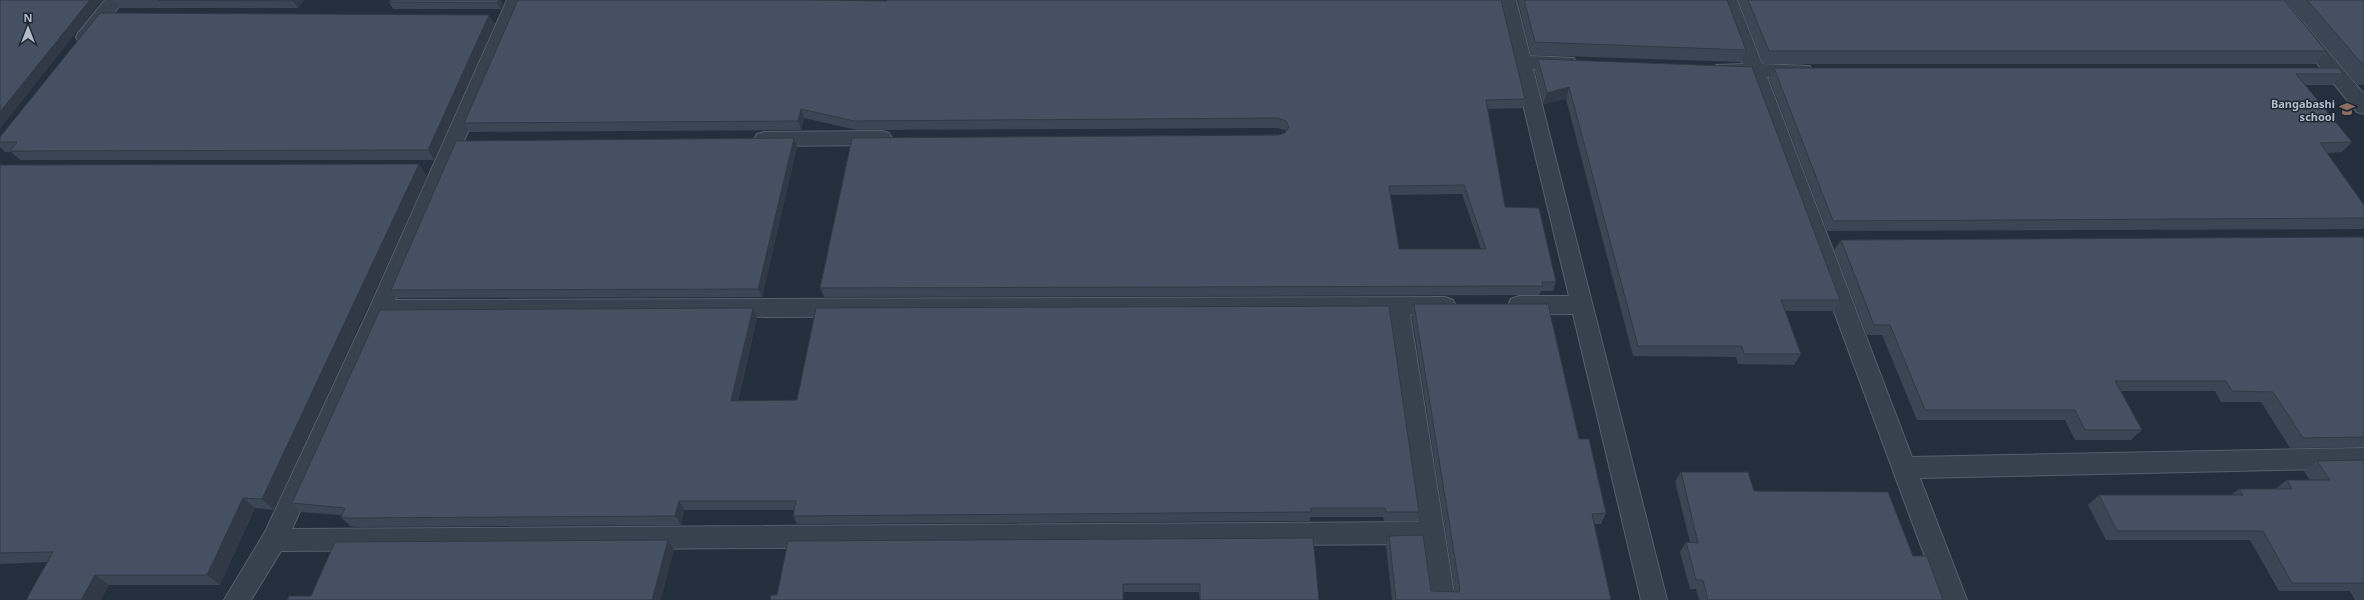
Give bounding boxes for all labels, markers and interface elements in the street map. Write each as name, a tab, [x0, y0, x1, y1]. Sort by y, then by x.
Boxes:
north arrow	[8, 8, 48, 48]
text: N	[24, 10, 32, 25]
place label: Bangabashi school	[2271, 96, 2335, 124]
school or university icon: Bangabashi school	[2338, 100, 2356, 118]

